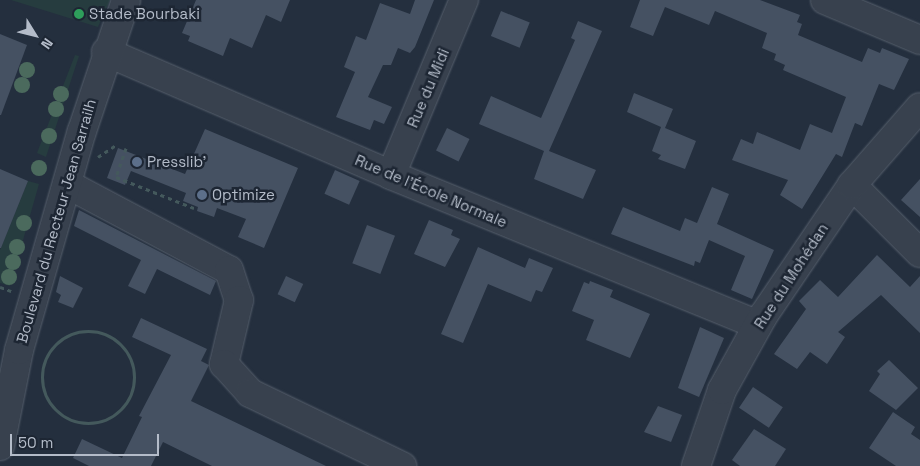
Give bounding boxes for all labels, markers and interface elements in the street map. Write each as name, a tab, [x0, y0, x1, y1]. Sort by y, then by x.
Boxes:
place label: Stade Bourbaki	[89, 5, 200, 23]
marker: Stade Bourbaki	[73, 8, 85, 20]
north arrow	[10, 10, 60, 60]
text: N	[37, 35, 57, 53]
street label: Rue du Midi	[403, 46, 453, 130]
street label: Boulevard du Recteur Jean Sarrailh	[12, 97, 100, 345]
street label: Rue de l'École Normale	[352, 151, 510, 231]
place label: Presslib'	[147, 153, 206, 171]
marker: Presslib'	[131, 156, 143, 168]
place label: Optimize	[212, 186, 275, 204]
marker: Optimize	[196, 189, 208, 201]
street label: Rue du Mohédan	[750, 220, 832, 332]
scale bar	[12, 424, 161, 456]
text: 50 m	[18, 433, 53, 452]

